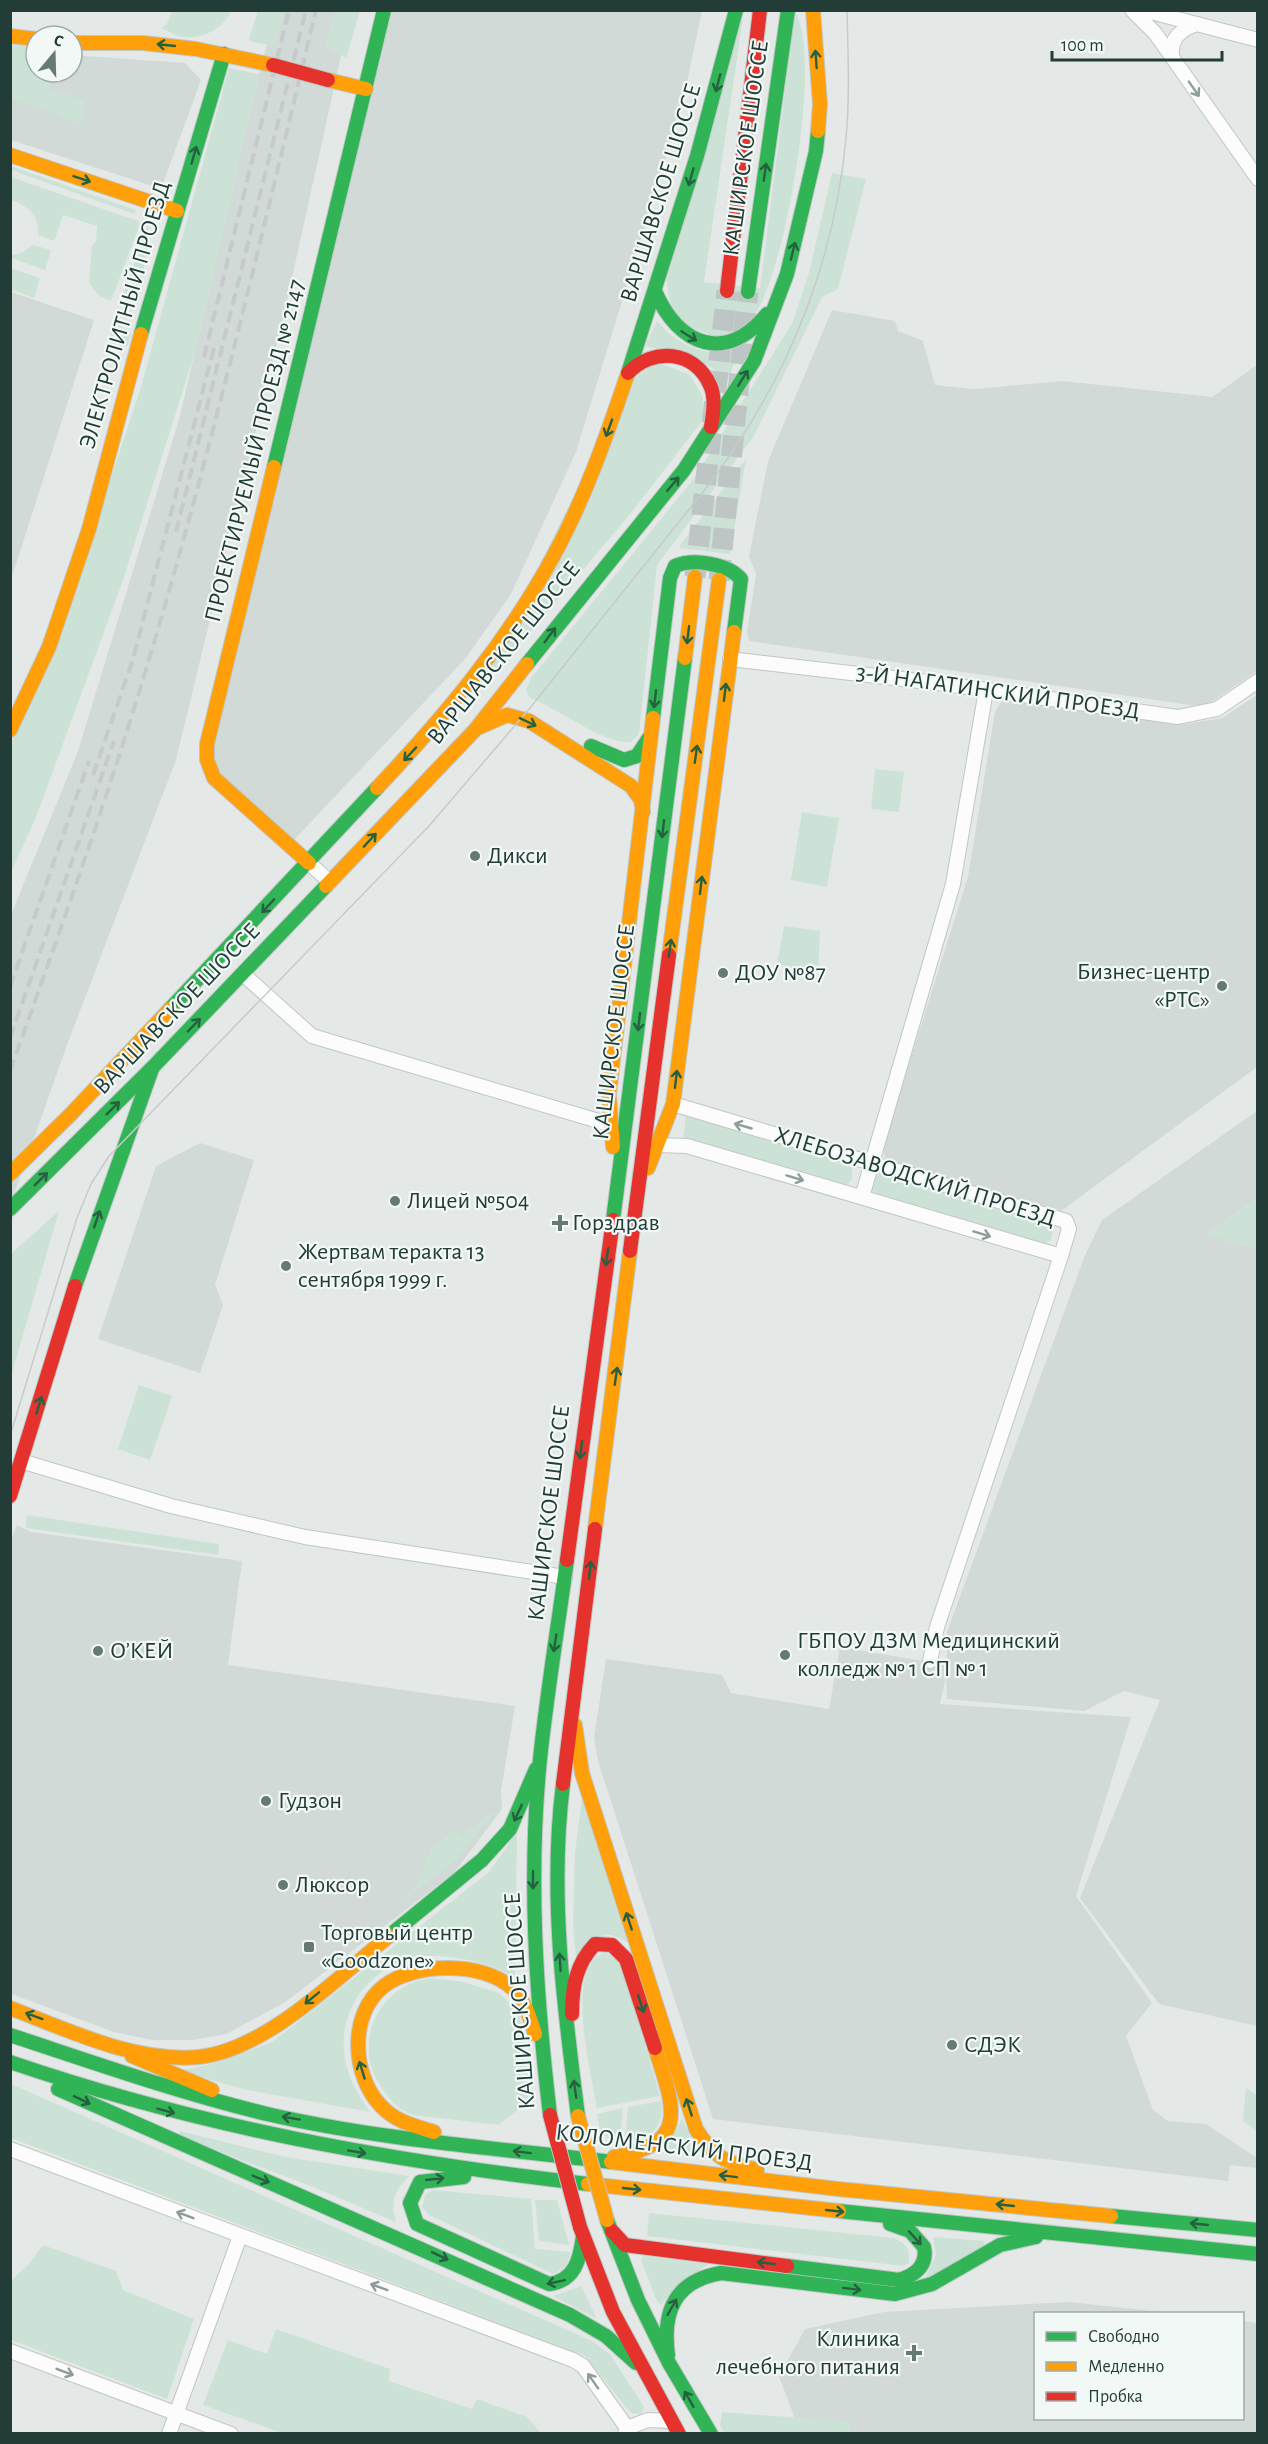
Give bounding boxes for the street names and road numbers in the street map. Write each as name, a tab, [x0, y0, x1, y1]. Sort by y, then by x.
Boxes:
street label: КАШИРСКОЕ ШОССЕ	[719, 39, 773, 257]
street label: ВАРШАВСКОЕ ШОССЕ	[616, 81, 706, 305]
street label: ЭЛЕКТРОЛИТНЫЙ ПРОЕЗД	[75, 178, 175, 452]
street label: ПРОЕКТИРУЕМЫЙ ПРОЕЗД № 2147	[201, 277, 309, 625]
street label: ВАРШАВСКОЕ ШОССЕ	[423, 557, 585, 749]
street label: 3-Й НАГАТИНСКИЙ ПРОЕЗД	[855, 660, 1141, 724]
street label: ВАРШАВСКОЕ ШОССЕ	[89, 919, 265, 1099]
street label: КАШИРСКОЕ ШОССЕ	[589, 923, 639, 1141]
street label: ХЛЕБОЗАВОДСКИЙ ПРОЕЗД	[771, 1123, 1059, 1231]
street label: КАШИРСКОЕ ШОССЕ	[524, 1404, 574, 1622]
street label: КАШИРСКОЕ ШОССЕ	[500, 1892, 540, 2110]
street label: КОЛОМЕНСКИЙ ПРОЕЗД	[554, 2120, 814, 2176]

